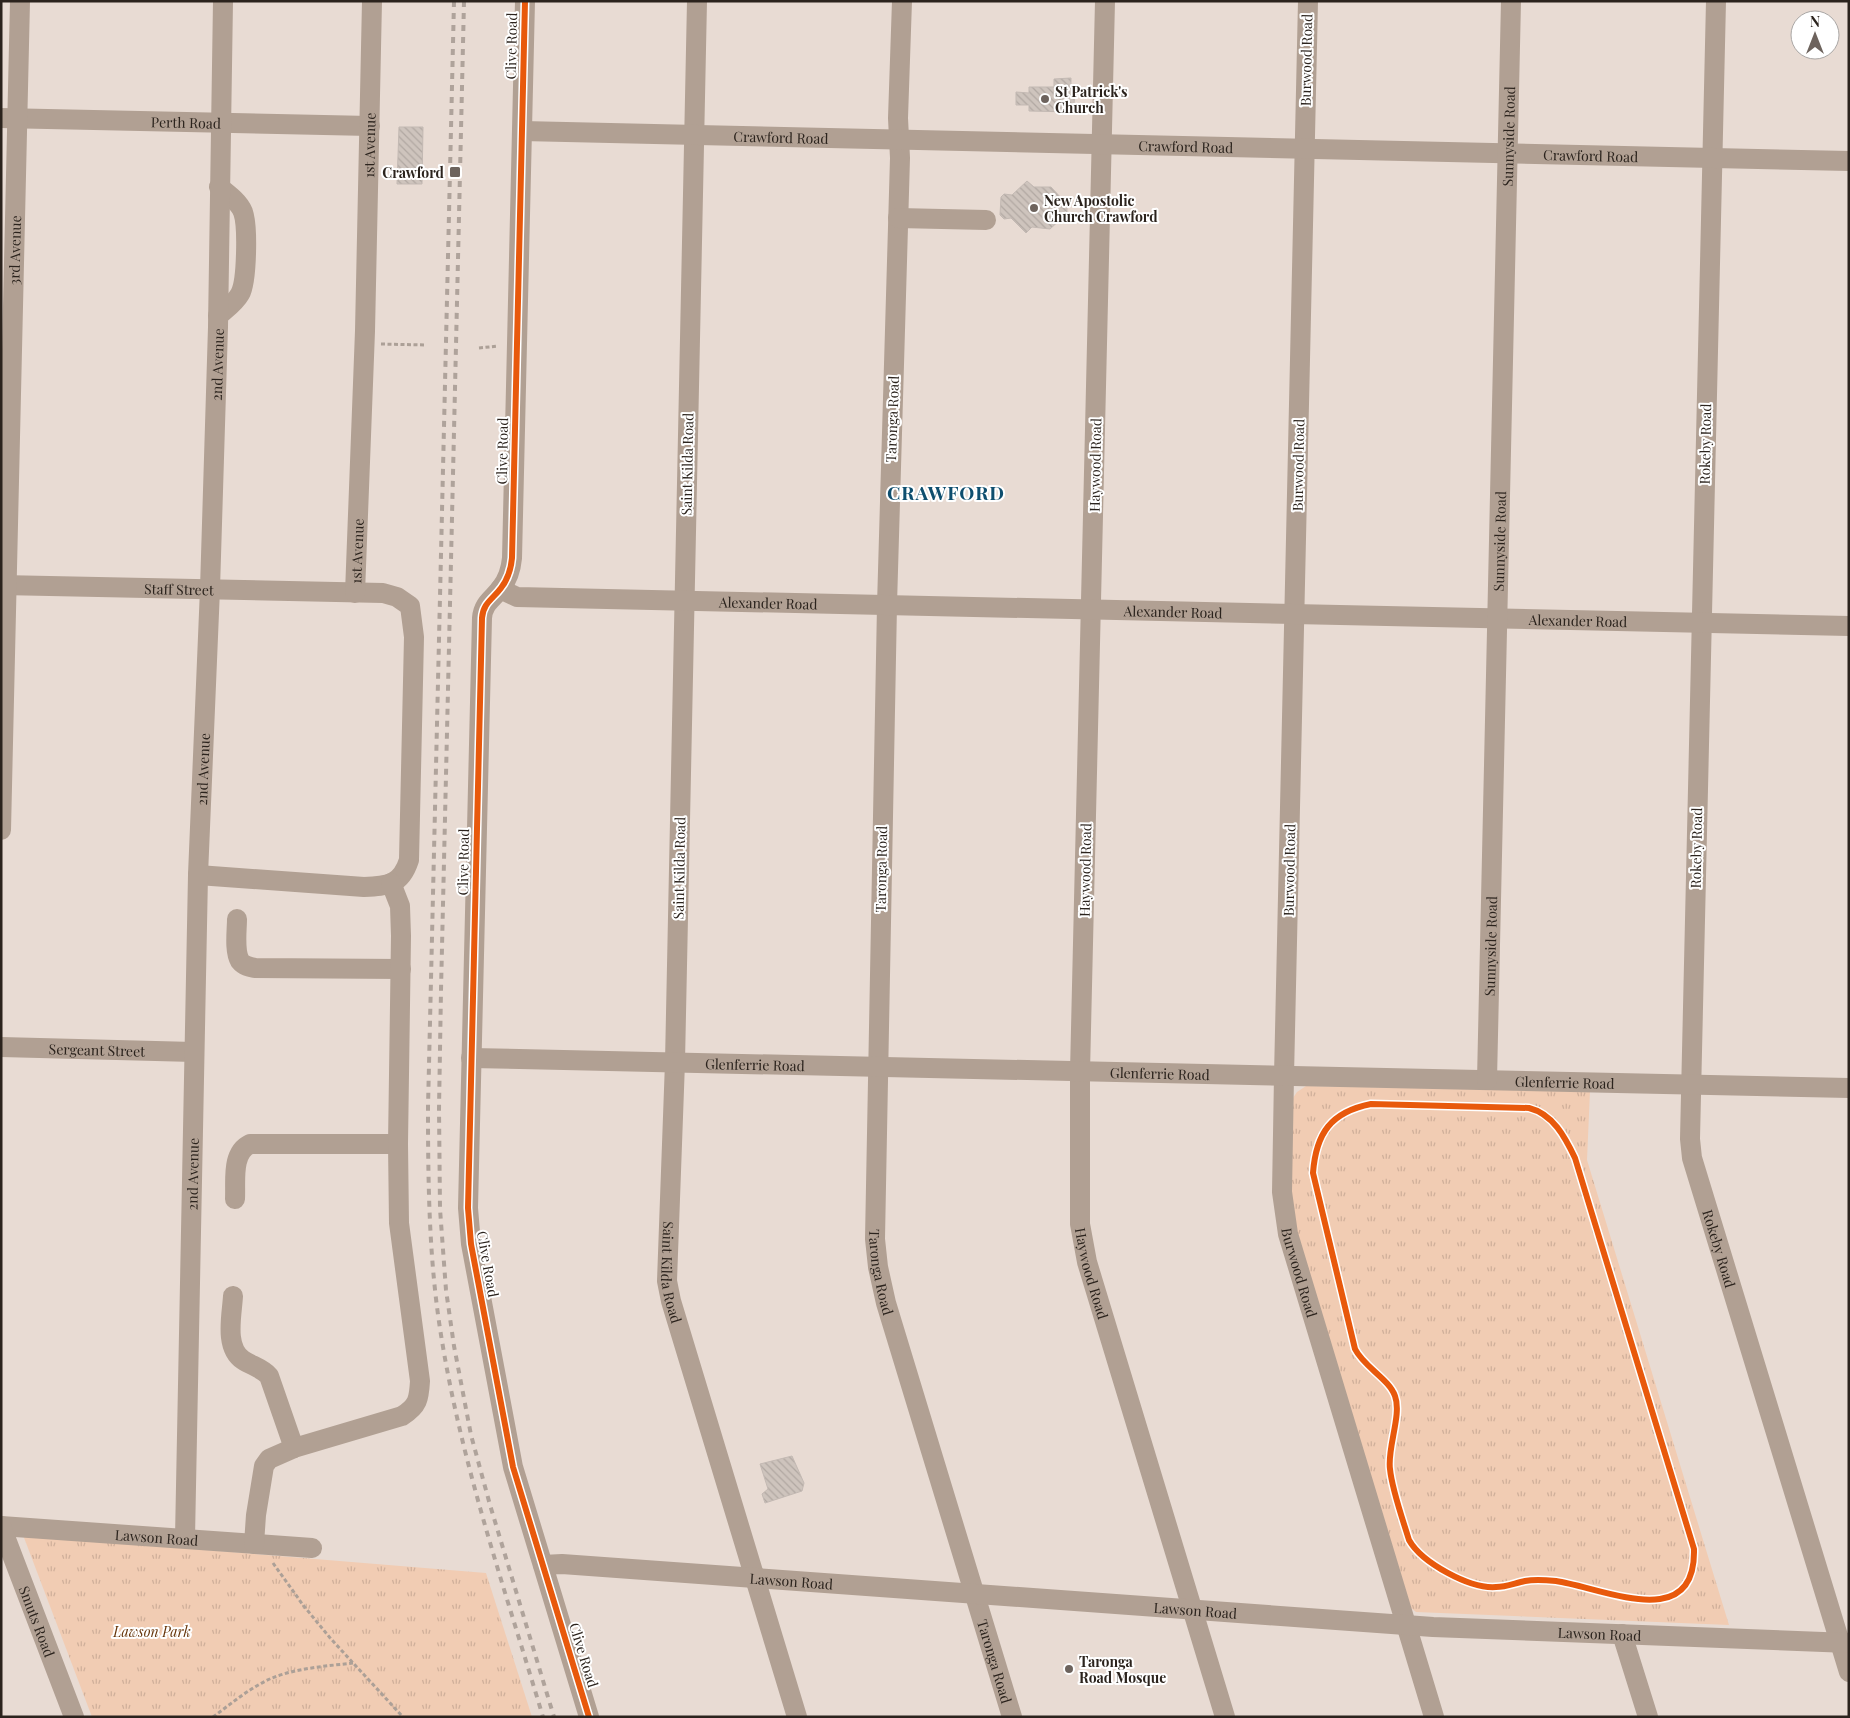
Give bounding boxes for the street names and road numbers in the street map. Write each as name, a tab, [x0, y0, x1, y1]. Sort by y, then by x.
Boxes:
street label: Clive Road	[501, 12, 521, 80]
street label: Burwood Road	[1296, 14, 1316, 106]
street label: Sunnyside Road	[1497, 86, 1519, 187]
street label: Perth Road	[151, 112, 221, 132]
street label: 1st Avenue	[359, 112, 379, 178]
street label: Crawford Road	[733, 126, 829, 147]
street label: Crawford Road	[1138, 135, 1234, 157]
street label: Crawford Road	[1543, 145, 1638, 166]
street label: 3rd Avenue	[4, 215, 25, 285]
street label: 2nd Avenue	[206, 328, 227, 401]
street label: Taronga Road	[881, 375, 903, 463]
street label: Rokeby Road	[1695, 403, 1715, 485]
street label: Saint Kilda Road	[677, 413, 697, 515]
street label: Clive Road	[492, 417, 512, 485]
street label: Haywood Road	[1085, 418, 1105, 512]
street label: Burwood Road	[1288, 419, 1308, 511]
street label: Sunnyside Road	[1488, 491, 1510, 591]
street label: 1st Avenue	[346, 518, 367, 584]
street label: Staff Street	[144, 578, 215, 599]
street label: Alexander Road	[718, 592, 818, 613]
street label: Alexander Road	[1122, 601, 1223, 622]
street label: Alexander Road	[1527, 610, 1628, 631]
street label: 2nd Avenue	[191, 733, 213, 806]
street label: Rokeby Road	[1686, 807, 1706, 889]
street label: Saint Kilda Road	[669, 817, 689, 919]
street label: Haywood Road	[1075, 823, 1095, 917]
street label: Burwood Road	[1279, 824, 1299, 916]
street label: Taronga Road	[871, 825, 891, 913]
street label: Clive Road	[453, 828, 473, 896]
street label: Sunnyside Road	[1479, 896, 1501, 996]
street label: Sergeant Street	[49, 1039, 146, 1060]
street label: Glenferrie Road	[705, 1054, 805, 1075]
street label: Glenferrie Road	[1110, 1062, 1210, 1084]
street label: Glenferrie Road	[1515, 1071, 1615, 1092]
street label: 2nd Avenue	[182, 1138, 202, 1210]
street label: Rokeby Road	[1699, 1207, 1741, 1290]
street label: Saint Kilda Road	[657, 1221, 687, 1325]
street label: Haywood Road	[1071, 1226, 1113, 1321]
street label: Burwood Road	[1278, 1227, 1322, 1320]
street label: Clive Road	[473, 1229, 503, 1299]
street label: Taronga Road	[865, 1229, 899, 1317]
street label: Lawson Road	[114, 1525, 199, 1549]
street label: Lawson Road	[749, 1568, 834, 1593]
street label: Smuts Road	[15, 1583, 60, 1660]
street label: Lawson Road	[1153, 1597, 1238, 1622]
street label: Taronga Road	[973, 1617, 1017, 1706]
street label: Clive Road	[565, 1620, 603, 1690]
street label: Lawson Road	[1557, 1622, 1642, 1645]

